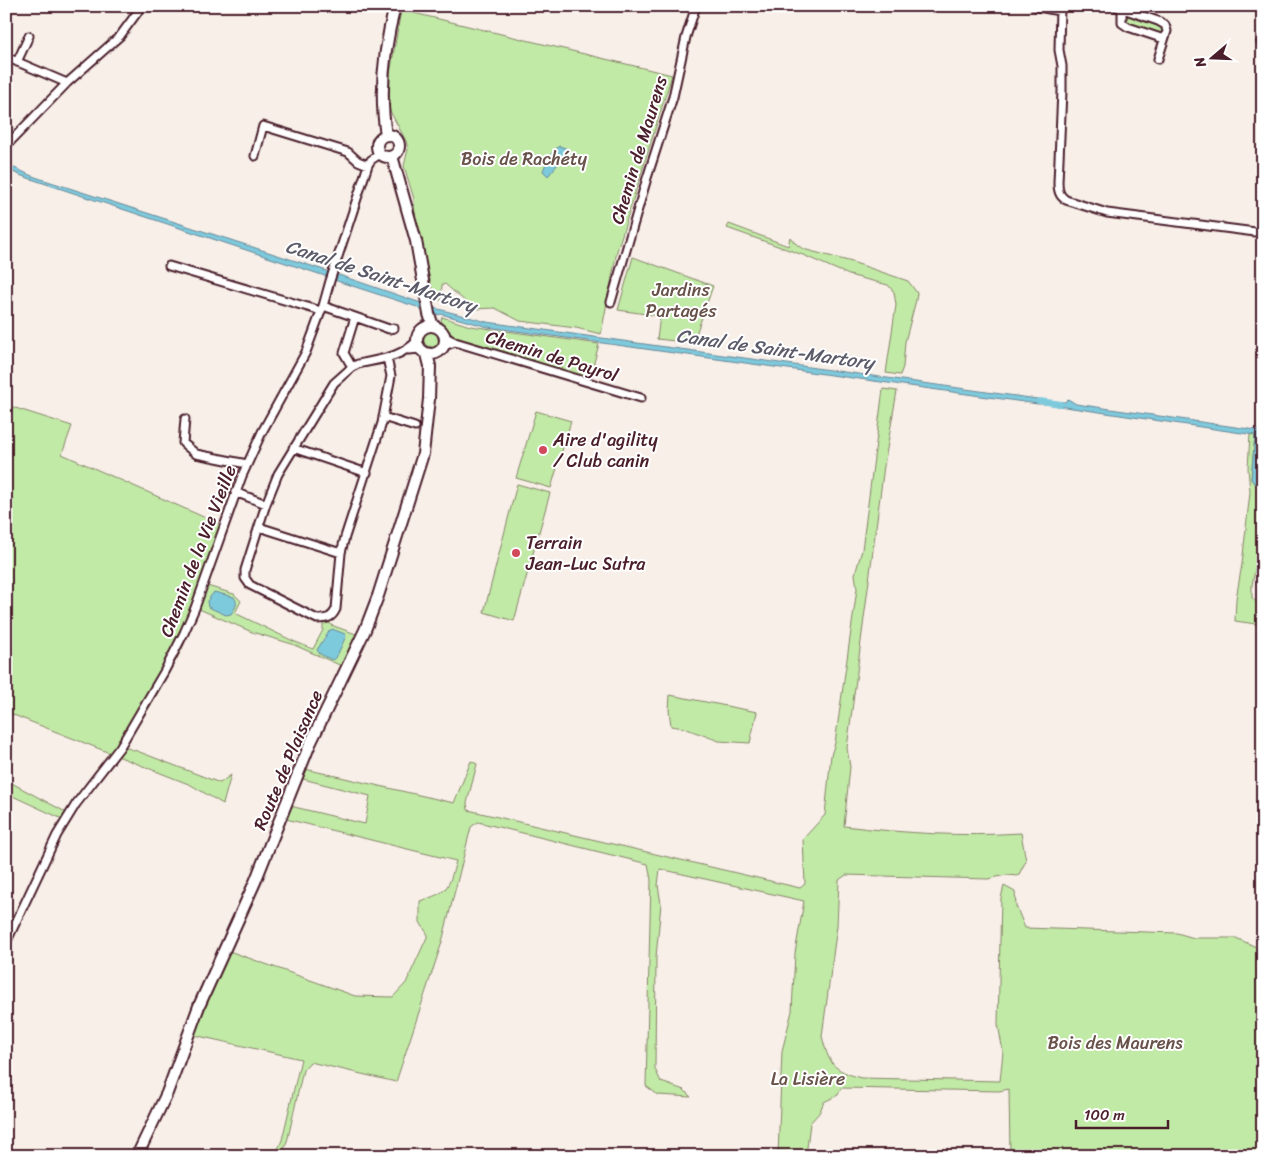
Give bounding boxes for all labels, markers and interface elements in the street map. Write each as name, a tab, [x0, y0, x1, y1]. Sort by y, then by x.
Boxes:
north arrow	[1186, 32, 1236, 82]
text: N	[1187, 53, 1214, 72]
street label: Chemin de Maurens	[601, 71, 677, 228]
park label: Bois de Rachéty	[461, 143, 588, 175]
water label: Canal de Saint-Martory	[281, 230, 483, 323]
park label: Jardins Partagés	[646, 274, 717, 327]
water label: Canal de Saint-Martory	[674, 319, 878, 379]
street label: Chemin de Payrol	[482, 321, 623, 392]
place label: Aire d'agility / Club canin	[552, 424, 658, 477]
marker: Aire d'agility / Club canin	[537, 444, 549, 456]
street label: Chemin de la Vie Vieille	[150, 460, 246, 642]
place label: Terrain Jean-Luc Sutra	[525, 527, 646, 580]
marker: Terrain Jean-Luc Sutra	[510, 547, 522, 559]
street label: Route de Plaisance	[244, 685, 332, 835]
park label: Bois des Maurens	[1047, 1027, 1183, 1059]
park label: La Lisière	[771, 1063, 845, 1095]
scale bar	[1076, 1097, 1169, 1129]
text: 100 m	[1084, 1102, 1125, 1128]

